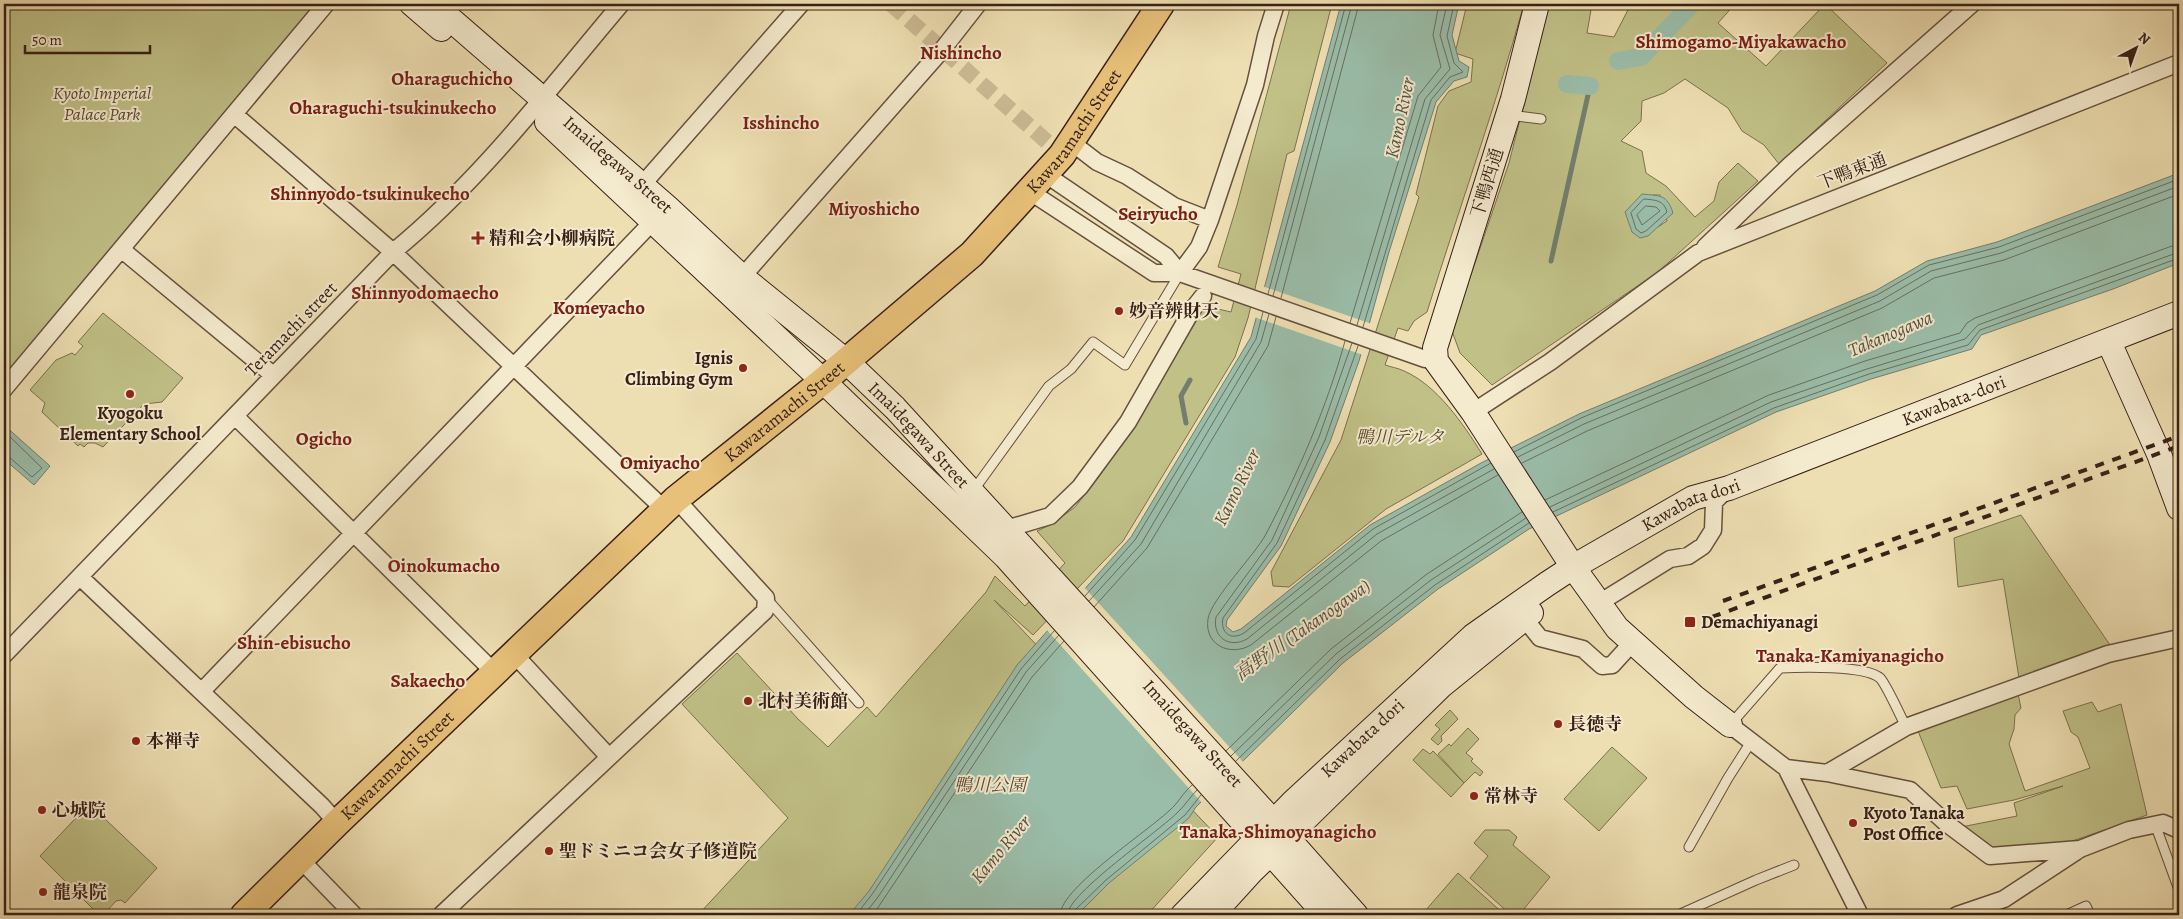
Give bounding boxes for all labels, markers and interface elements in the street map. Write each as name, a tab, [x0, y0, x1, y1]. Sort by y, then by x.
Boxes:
scale bar	[25, 22, 150, 54]
north arrow	[2110, 22, 2160, 72]
text: N	[2134, 28, 2154, 49]
district label: Shimogamo-Miyakawacho	[1635, 29, 1847, 55]
text: 50 m	[32, 30, 62, 50]
district label: Nishincho	[920, 40, 1002, 66]
street label: Kawaramachi Street	[1021, 64, 1127, 199]
district label: Oharaguchicho	[391, 66, 513, 92]
water label: Kamo River	[1379, 74, 1421, 161]
park label: Kyoto Imperial Palace Park	[53, 81, 152, 126]
district label: Oharaguchi-tsukinukecho	[289, 95, 497, 121]
street label: Imaidegawa Street	[558, 110, 678, 219]
district label: Isshincho	[743, 110, 820, 136]
street label: 下鴨西通	[1465, 145, 1509, 221]
street label: 下鴨東通	[1814, 147, 1890, 195]
district label: Shinnyodo-tsukinukecho	[270, 181, 470, 207]
district label: Miyoshicho	[828, 196, 920, 222]
district label: Seiryucho	[1118, 201, 1198, 227]
place label: 精和会小柳病院	[489, 226, 615, 250]
marker: 精和会小柳病院	[471, 231, 485, 245]
street label: Teramachi street	[240, 276, 342, 382]
district label: Shinnyodomaecho	[351, 280, 499, 306]
district label: Komeyacho	[553, 295, 645, 321]
place label: 妙音辨財天	[1129, 299, 1219, 323]
water label: Takanogawa	[1844, 304, 1937, 363]
marker: 妙音辨財天	[1113, 305, 1125, 317]
place label: Ignis Climbing Gym	[625, 346, 733, 391]
street label: Kawaramachi Street	[719, 356, 850, 468]
marker: Ignis Climbing Gym	[737, 362, 749, 374]
street label: Kawabata-dori	[1898, 370, 2009, 432]
street label: Imaidegawa Street	[863, 377, 975, 494]
marker: Kyogoku Elementary School	[124, 388, 136, 400]
place label: Kyogoku Elementary School	[59, 401, 201, 446]
park label: 鴨川デルタ	[1356, 425, 1444, 449]
district label: Ogicho	[296, 426, 352, 452]
water label: Kamo River	[1207, 444, 1267, 530]
district label: Omiyacho	[620, 450, 700, 476]
street label: Kawabata dori	[1637, 473, 1744, 537]
district label: Oinokumacho	[388, 553, 500, 579]
water label: 高野川 (Takanogawa)	[1229, 573, 1376, 687]
place label: Demachiyanagi	[1701, 610, 1818, 634]
marker: Demachiyanagi	[1683, 615, 1697, 629]
district label: Shin-ebisucho	[237, 630, 351, 656]
district label: Tanaka-Kamiyanagicho	[1756, 643, 1944, 669]
district label: Sakaecho	[391, 668, 466, 694]
street label: Imaidegawa Street	[1137, 674, 1248, 792]
place label: 北村美術館	[758, 689, 848, 713]
street label: Kawabata dori	[1315, 693, 1409, 783]
marker: 北村美術館	[742, 695, 754, 707]
street label: Kawaramachi Street	[335, 705, 459, 826]
place label: 長徳寺	[1568, 712, 1622, 736]
marker: 長徳寺	[1552, 718, 1564, 730]
place label: 本禅寺	[146, 729, 200, 753]
marker: 本禅寺	[130, 735, 142, 747]
park label: 鴨川公園	[954, 773, 1029, 797]
place label: 常林寺	[1484, 784, 1538, 808]
marker: 常林寺	[1468, 790, 1480, 802]
place label: 心城院	[52, 798, 106, 822]
place label: Kyoto Tanaka Post Office	[1863, 801, 1965, 846]
marker: 心城院	[36, 804, 48, 816]
water label: Kamo River	[965, 809, 1038, 889]
marker: Kyoto Tanaka Post Office	[1847, 817, 1859, 829]
district label: Tanaka-Shimoyanagicho	[1179, 819, 1377, 845]
place label: 聖ドミニコ会女子修道院	[559, 839, 757, 863]
marker: 聖ドミニコ会女子修道院	[543, 845, 555, 857]
place label: 龍泉院	[53, 880, 107, 904]
marker: 龍泉院	[37, 886, 49, 898]

